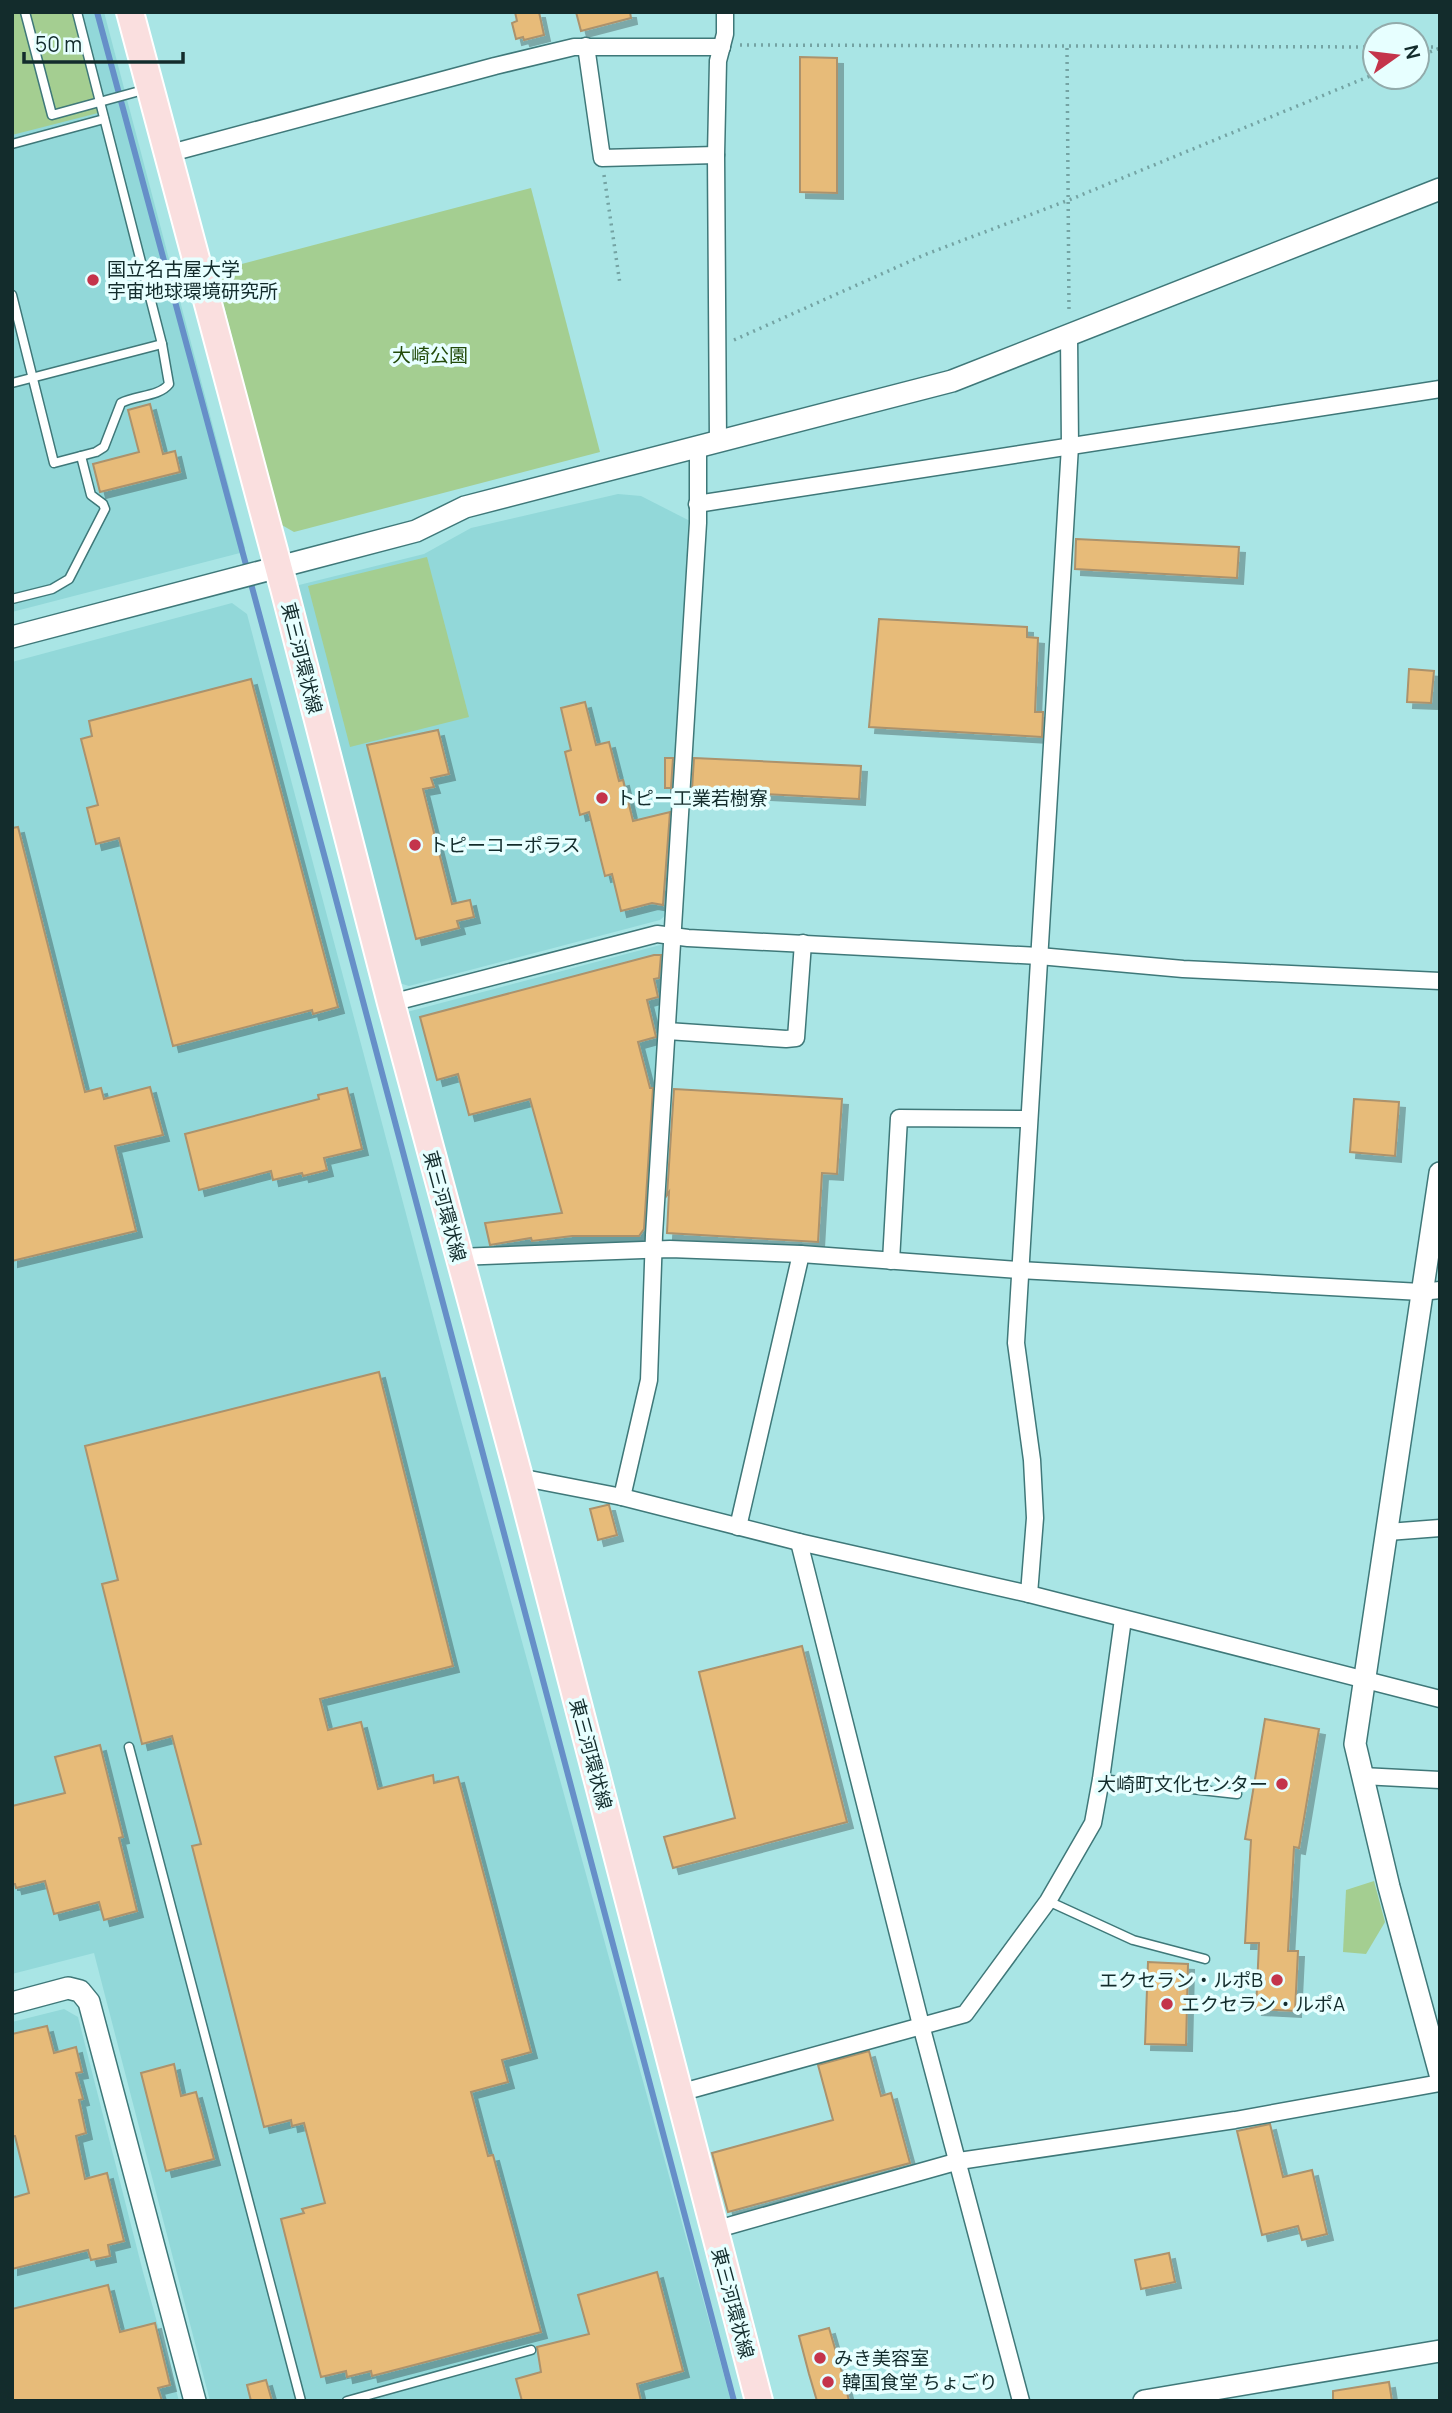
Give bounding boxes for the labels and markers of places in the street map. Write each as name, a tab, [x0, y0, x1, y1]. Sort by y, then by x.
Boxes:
place label: 国立名古屋大学 宇宙地球環境研究所	[107, 256, 278, 304]
marker: 国立名古屋大学 宇宙地球環境研究所	[85, 272, 101, 288]
place label: トピー工業若樹寮	[616, 785, 768, 811]
marker: トピー工業若樹寮	[594, 790, 610, 806]
place label: トピーコーポラス	[429, 832, 581, 858]
marker: トピーコーポラス	[407, 837, 423, 853]
place label: 大崎町文化センター	[1097, 1771, 1268, 1797]
marker: 大崎町文化センター	[1274, 1776, 1290, 1792]
place label: エクセラン・ルポB	[1099, 1967, 1263, 1993]
marker: エクセラン・ルポB	[1269, 1972, 1285, 1988]
place label: エクセラン・ルポA	[1181, 1991, 1345, 2017]
marker: エクセラン・ルポA	[1159, 1996, 1175, 2012]
place label: みき美容室	[834, 2345, 929, 2371]
marker: みき美容室	[812, 2350, 828, 2366]
place label: 韓国食堂 ちょごり	[842, 2369, 998, 2395]
marker: 韓国食堂 ちょごり	[820, 2374, 836, 2390]

